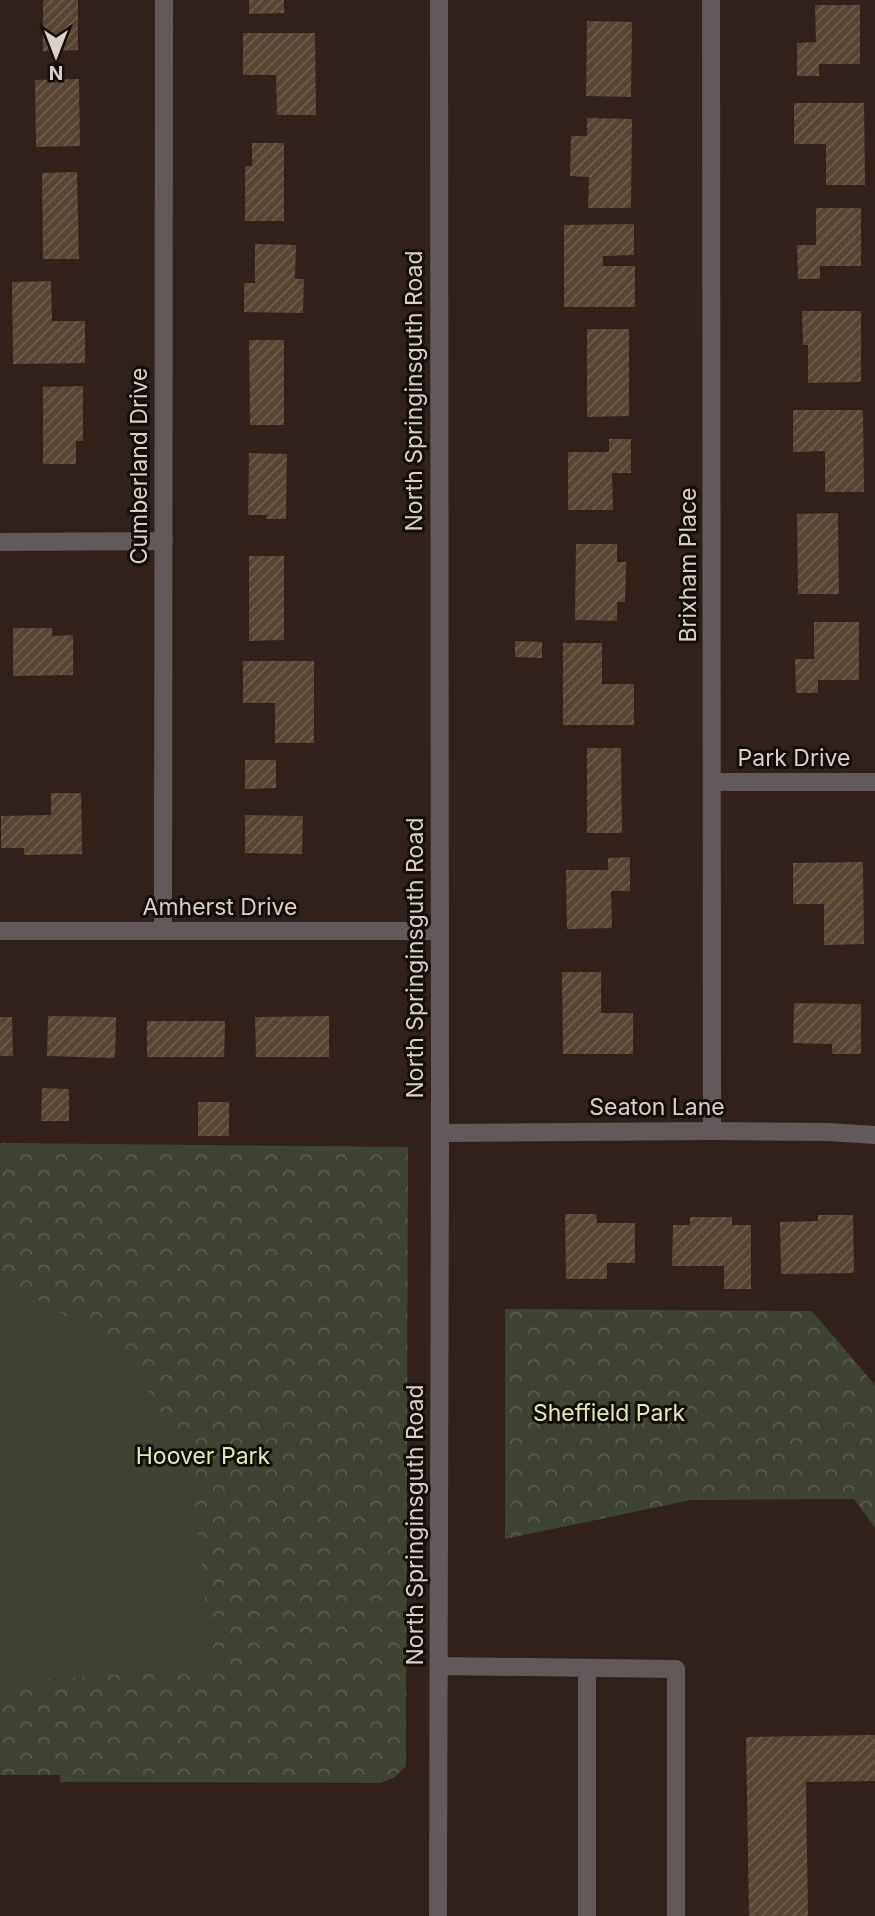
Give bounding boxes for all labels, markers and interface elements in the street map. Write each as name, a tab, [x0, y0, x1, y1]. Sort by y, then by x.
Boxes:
north arrow	[21, 21, 91, 91]
text: N	[49, 61, 63, 84]
street label: North Springinsguth Road	[400, 251, 428, 531]
street label: Cumberland Drive	[125, 368, 153, 564]
street label: Brixham Place	[674, 487, 702, 643]
street label: Park Drive	[738, 744, 850, 772]
street label: North Springinsguth Road	[401, 818, 429, 1098]
street label: Amherst Drive	[143, 893, 297, 921]
street label: Seaton Lane	[589, 1093, 725, 1121]
street label: North Springinsguth Road	[401, 1385, 429, 1665]
park label: Sheffield Park	[533, 1399, 685, 1427]
park label: Hoover Park	[136, 1442, 271, 1470]

